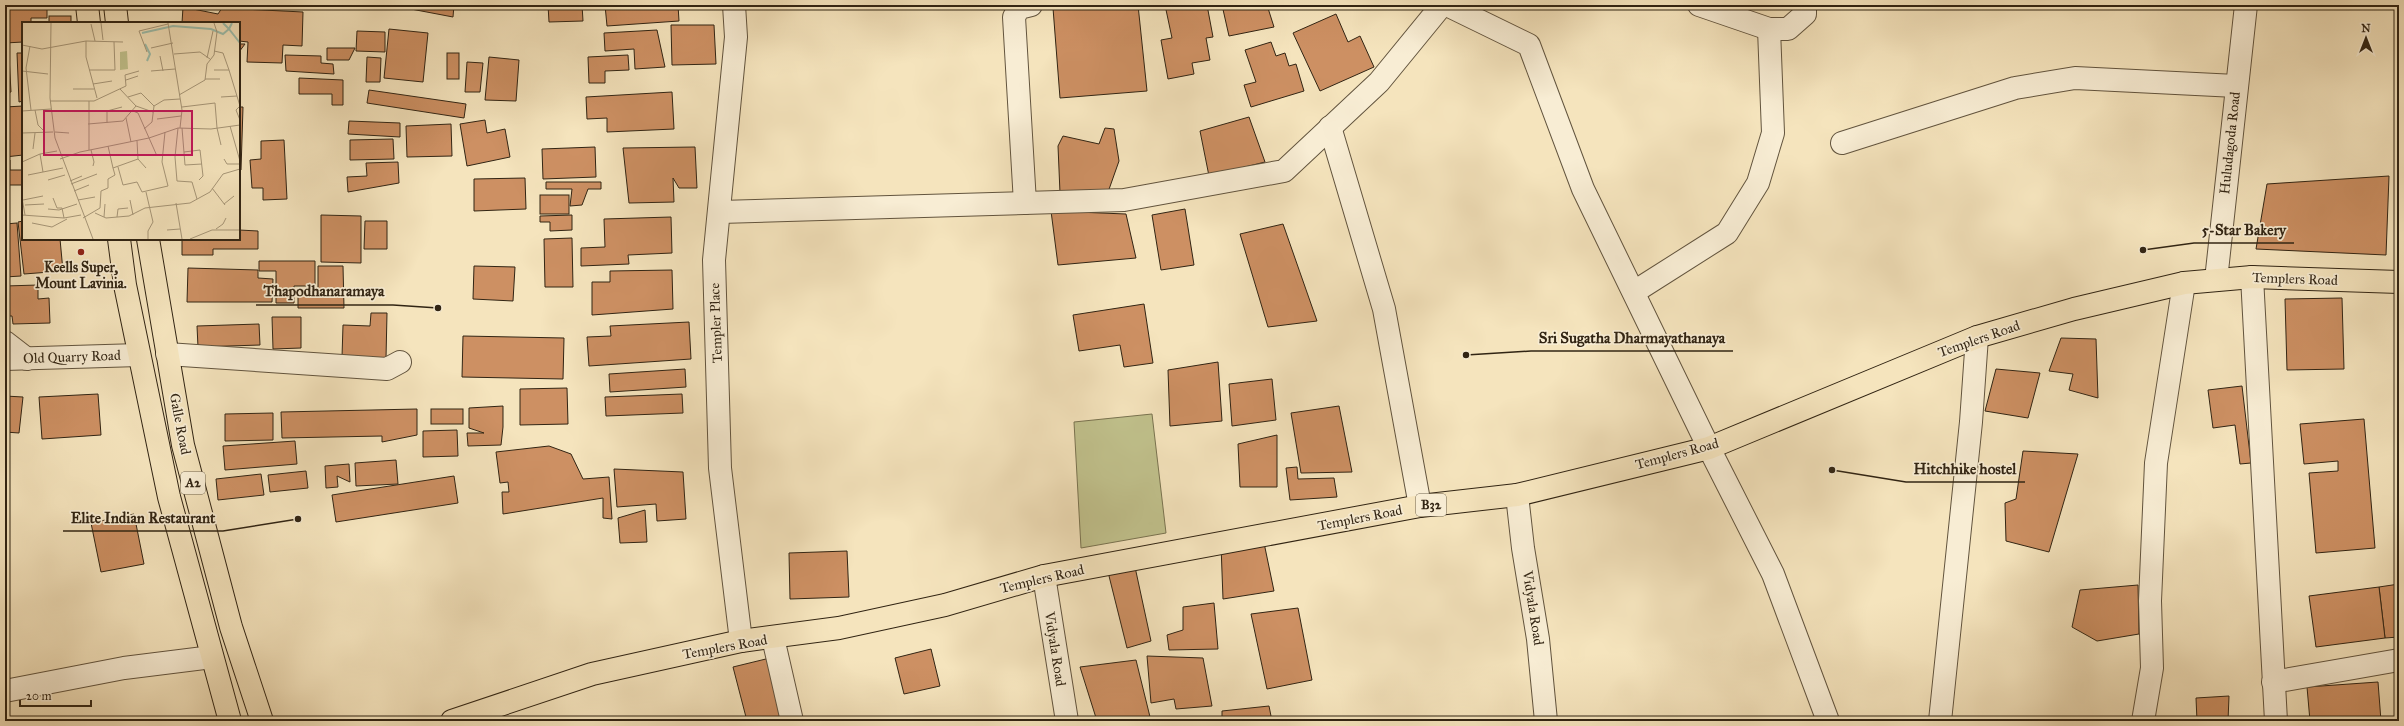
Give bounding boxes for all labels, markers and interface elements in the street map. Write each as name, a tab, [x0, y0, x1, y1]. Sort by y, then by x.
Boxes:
north arrow	[2346, 18, 2386, 58]
inset map	[22, 22, 240, 240]
text: N	[2361, 22, 2371, 35]
street label: Huludagoda Road	[2216, 91, 2244, 195]
callout: 5-Star Bakery	[2194, 216, 2294, 243]
text: 5-Star Bakery	[2202, 221, 2287, 240]
marker: Keells Super, Mount Lavinia.	[76, 247, 86, 257]
place label: Keells Super, Mount Lavinia.	[35, 259, 127, 292]
street label: Templers Road	[2252, 269, 2338, 289]
callout: Thapodhanaramaya	[256, 278, 393, 305]
text: Thapodhanaramaya	[263, 282, 385, 301]
street label: Templer Place	[706, 282, 726, 363]
street label: Templers Road	[1936, 317, 2022, 361]
callout: Sri Sugatha Dharmayathanaya	[1531, 324, 1733, 351]
text: Sri Sugatha Dharmayathanaya	[1539, 329, 1726, 348]
street label: Old Quarry Road	[23, 347, 121, 367]
street label: Galle Road	[166, 392, 194, 456]
street label: Templers Road	[1633, 435, 1721, 473]
callout: Hitchhike hostel	[1906, 455, 2025, 482]
text: Hitchhike hostel	[1914, 460, 2017, 478]
road number: A2	[181, 472, 205, 494]
road number: B32	[1416, 494, 1446, 516]
street label: Templers Road	[1316, 501, 1404, 535]
callout: Elite Indian Restaurant	[63, 504, 223, 531]
text: Elite Indian Restaurant	[71, 509, 216, 527]
street label: Templers Road	[998, 561, 1086, 597]
street label: Vidyala Road	[1519, 568, 1547, 647]
street label: Vidyala Road	[1041, 609, 1069, 688]
street label: Templers Road	[681, 631, 769, 663]
scale bar	[20, 682, 91, 708]
text: 20 m	[26, 689, 52, 703]

